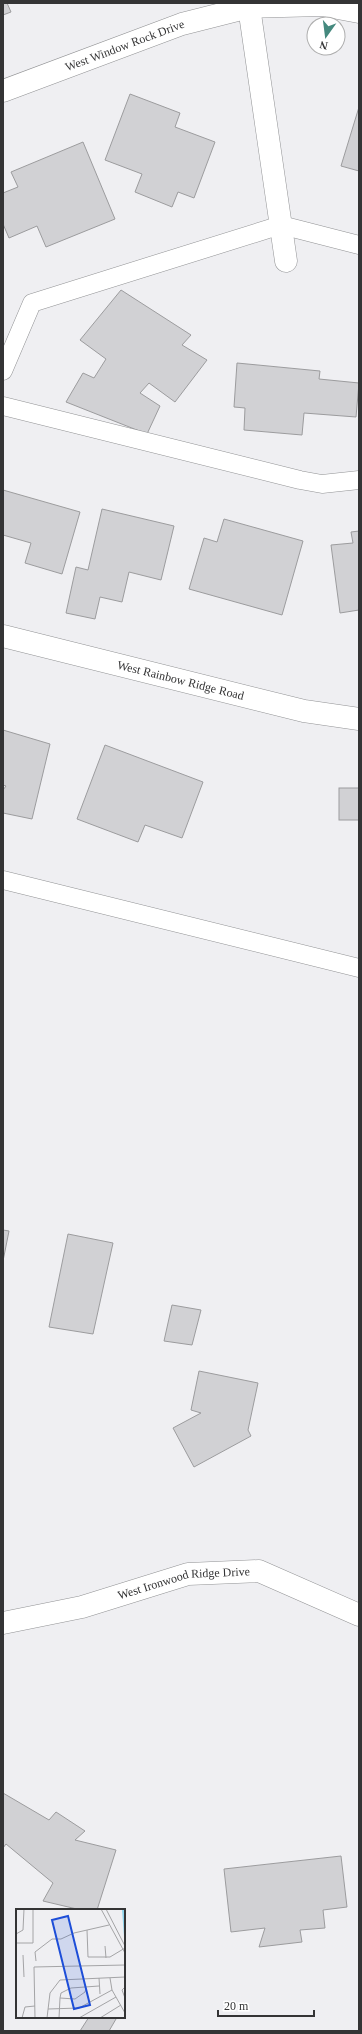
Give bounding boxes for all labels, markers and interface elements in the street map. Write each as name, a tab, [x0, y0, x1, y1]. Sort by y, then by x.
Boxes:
north arrow	[306, 16, 346, 56]
street label: West Window Rock Drive	[63, 17, 186, 74]
text: N	[318, 39, 329, 52]
street label: West Rainbow Ridge Road	[116, 658, 245, 703]
street label: West Ironwood Ridge Drive	[116, 1564, 250, 1602]
inset map	[16, 1909, 125, 2018]
scale bar	[218, 1992, 314, 2018]
text: 20 m	[224, 1999, 249, 2013]

